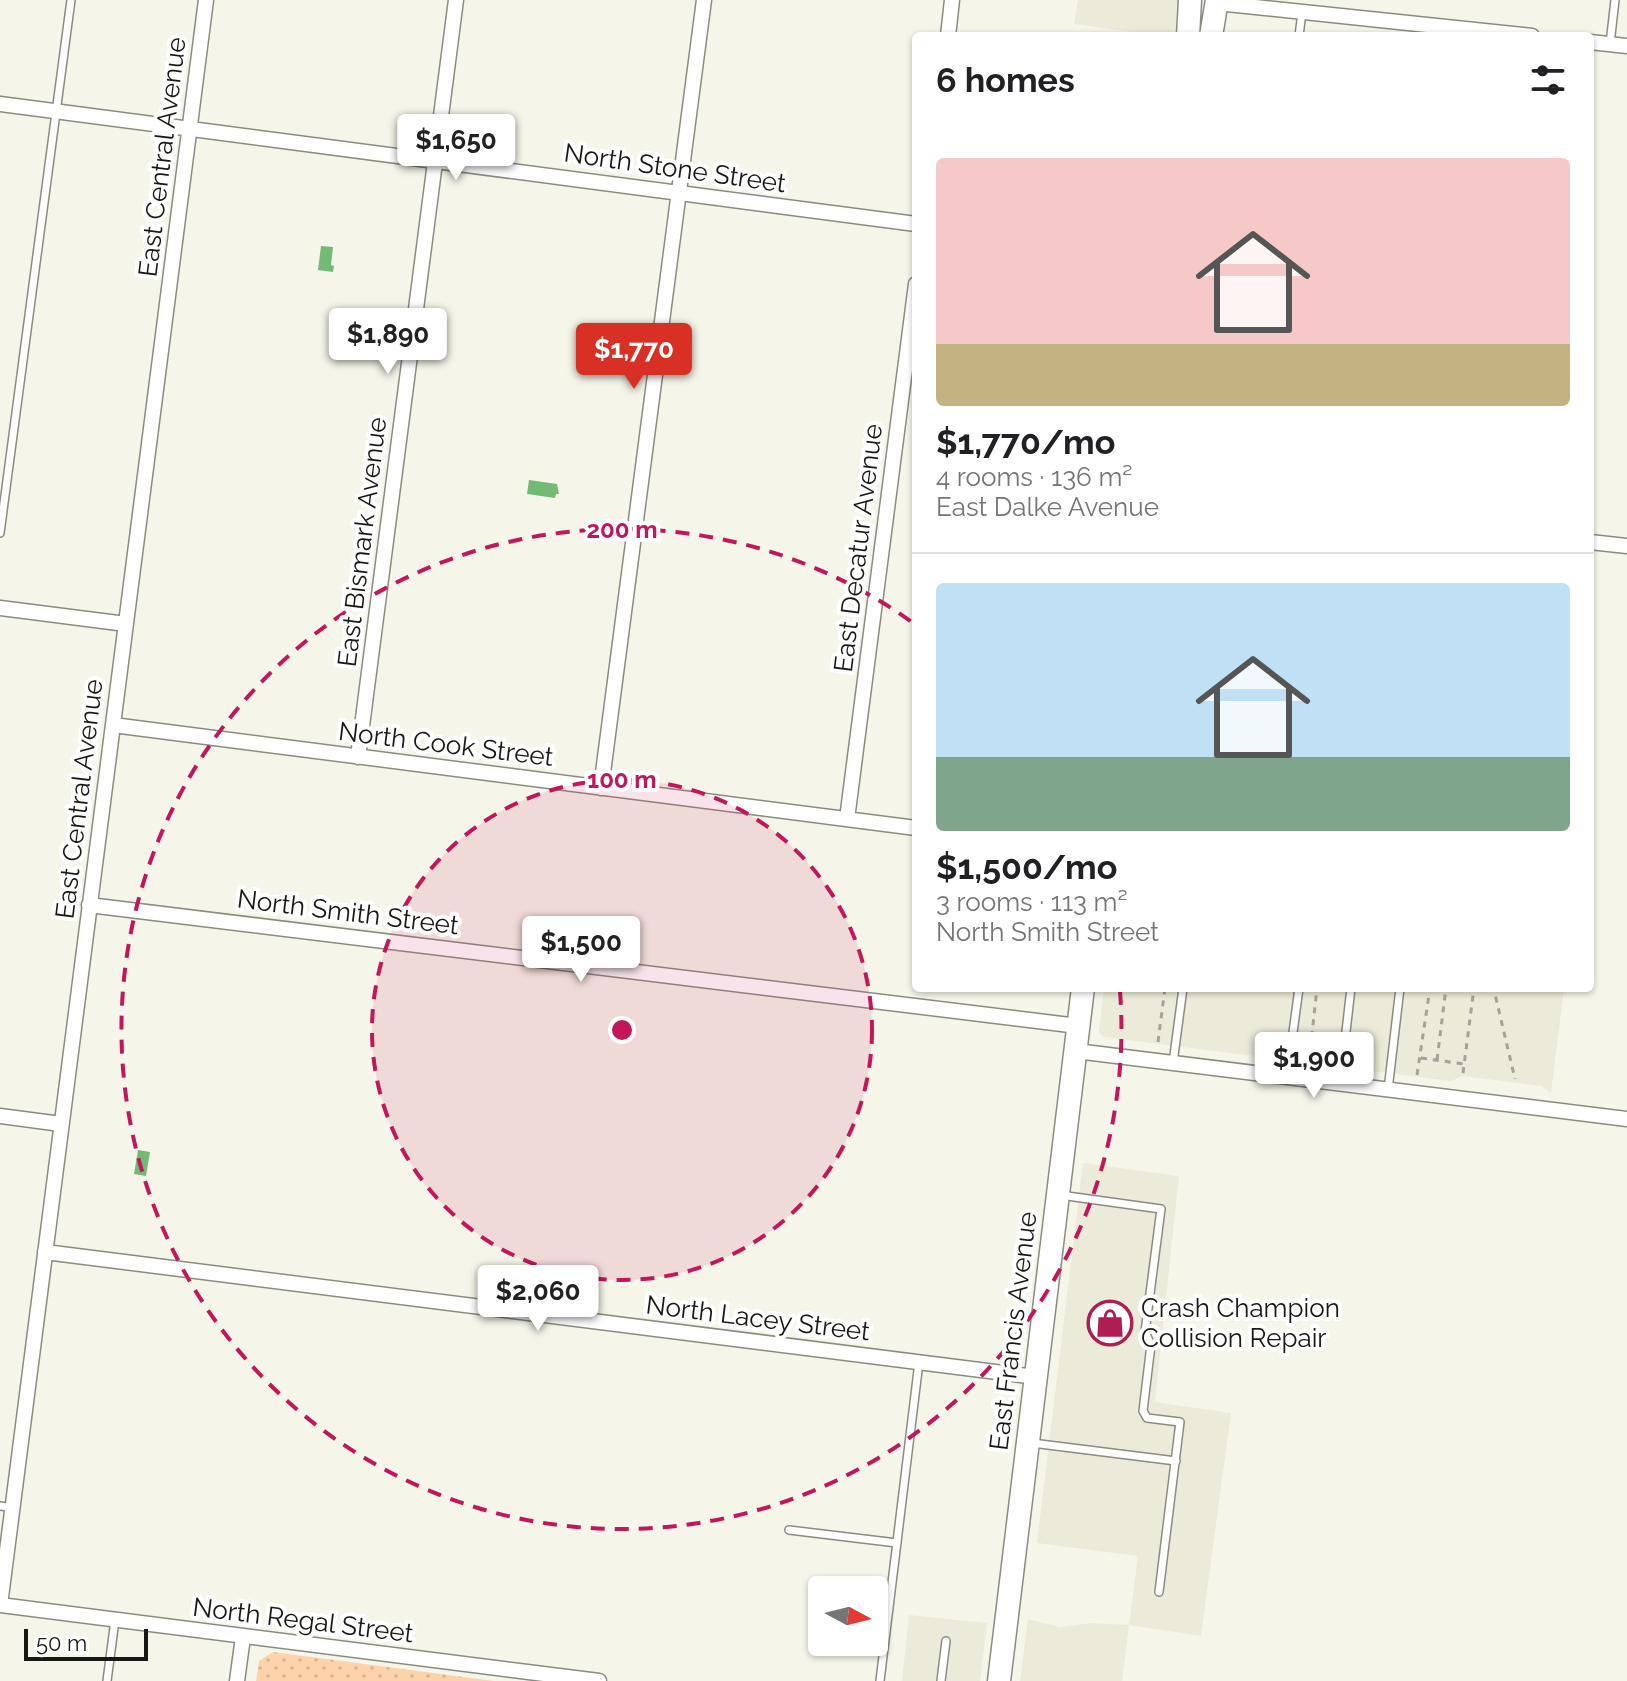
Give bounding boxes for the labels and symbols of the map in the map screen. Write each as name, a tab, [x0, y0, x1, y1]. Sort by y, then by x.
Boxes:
street label: East Central Avenue	[132, 35, 192, 279]
pin: $1,650	[391, 114, 521, 182]
street label: North Stone Street	[562, 138, 788, 198]
pin: $1,890	[323, 308, 453, 376]
pin: $1,770	[569, 323, 699, 391]
street label: East Bismark Avenue	[332, 415, 392, 669]
street label: East Decatur Avenue	[828, 422, 888, 674]
text: 200 m	[586, 515, 658, 544]
street label: East Central Avenue	[49, 677, 109, 921]
street label: North Cook Street	[337, 716, 555, 772]
text: 100 m	[587, 765, 657, 794]
street label: North Smith Street	[236, 884, 461, 941]
pin: $1,500	[516, 916, 646, 984]
centre of rings	[608, 1016, 636, 1044]
pin: $1,900	[1249, 1032, 1379, 1100]
street label: East Francis Avenue	[983, 1210, 1043, 1452]
pin: $2,060	[473, 1265, 603, 1333]
street label: North Lacey Street	[644, 1289, 872, 1347]
place label: Crash Champion Collision Repair	[1141, 1293, 1340, 1353]
shop icon: Crash Champion Collision Repair	[1086, 1299, 1134, 1347]
north arrow	[808, 1576, 888, 1656]
street label: North Regal Street	[191, 1592, 415, 1648]
scale bar	[24, 1625, 148, 1661]

